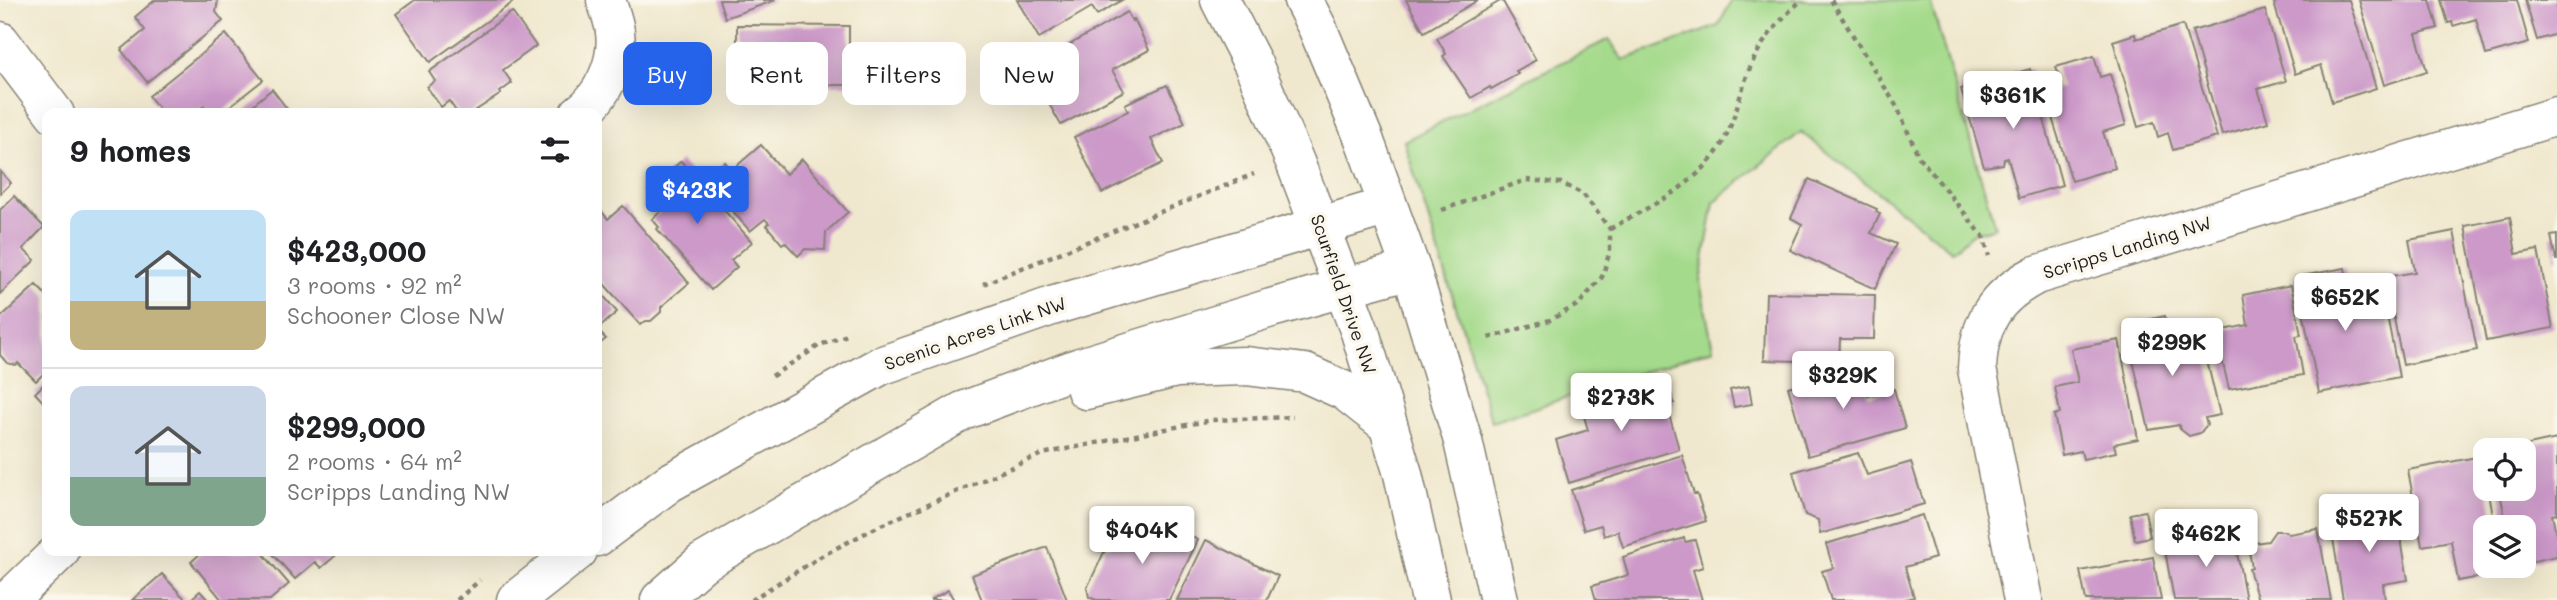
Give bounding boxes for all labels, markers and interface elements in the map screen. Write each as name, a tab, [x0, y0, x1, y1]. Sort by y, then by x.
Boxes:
chip: Buy	[623, 42, 712, 105]
chip: Rent	[726, 42, 828, 105]
chip: Filters	[842, 42, 966, 105]
chip: New	[980, 42, 1079, 105]
pin: $361K	[1964, 72, 2062, 131]
text: $361K	[1979, 79, 2047, 109]
text: 9 homes	[70, 130, 191, 170]
icon: filters	[536, 131, 574, 169]
pin: $423K	[648, 166, 746, 226]
text: $423K	[662, 174, 732, 204]
street label: Scripps Landing NW	[2040, 210, 2214, 284]
street label: Scurfield Drive NW	[1305, 211, 1383, 377]
text: $423,000	[287, 230, 426, 270]
icon: home	[126, 238, 210, 322]
text: 3 rooms · 92 m²	[287, 270, 462, 300]
pin: $652K	[2296, 274, 2394, 333]
text: $652K	[2310, 281, 2380, 311]
street label: Scenic Acres Link NW	[881, 291, 1069, 375]
text: Schooner Close NW	[287, 300, 505, 330]
pin: $299K	[2123, 318, 2221, 378]
text: $299K	[2137, 326, 2207, 356]
pin: $329K	[1794, 352, 1892, 411]
text: $329K	[1808, 359, 1878, 389]
pin: $273K	[1572, 374, 1670, 433]
text: $273K	[1587, 381, 1655, 411]
text: $299,000	[287, 406, 425, 446]
icon: home	[126, 414, 210, 498]
map controls	[2473, 438, 2536, 578]
button: locate	[2473, 438, 2536, 501]
text: 2 rooms · 64 m²	[287, 446, 462, 476]
text: Scripps Landing NW	[287, 476, 510, 506]
pin: $527K	[2320, 494, 2418, 554]
text: $527K	[2335, 502, 2403, 532]
pin: $404K	[1093, 506, 1191, 566]
pin: $462K	[2157, 510, 2255, 569]
text: $404K	[1105, 514, 1179, 544]
button: layers	[2473, 515, 2536, 578]
text: $462K	[2171, 517, 2241, 547]

